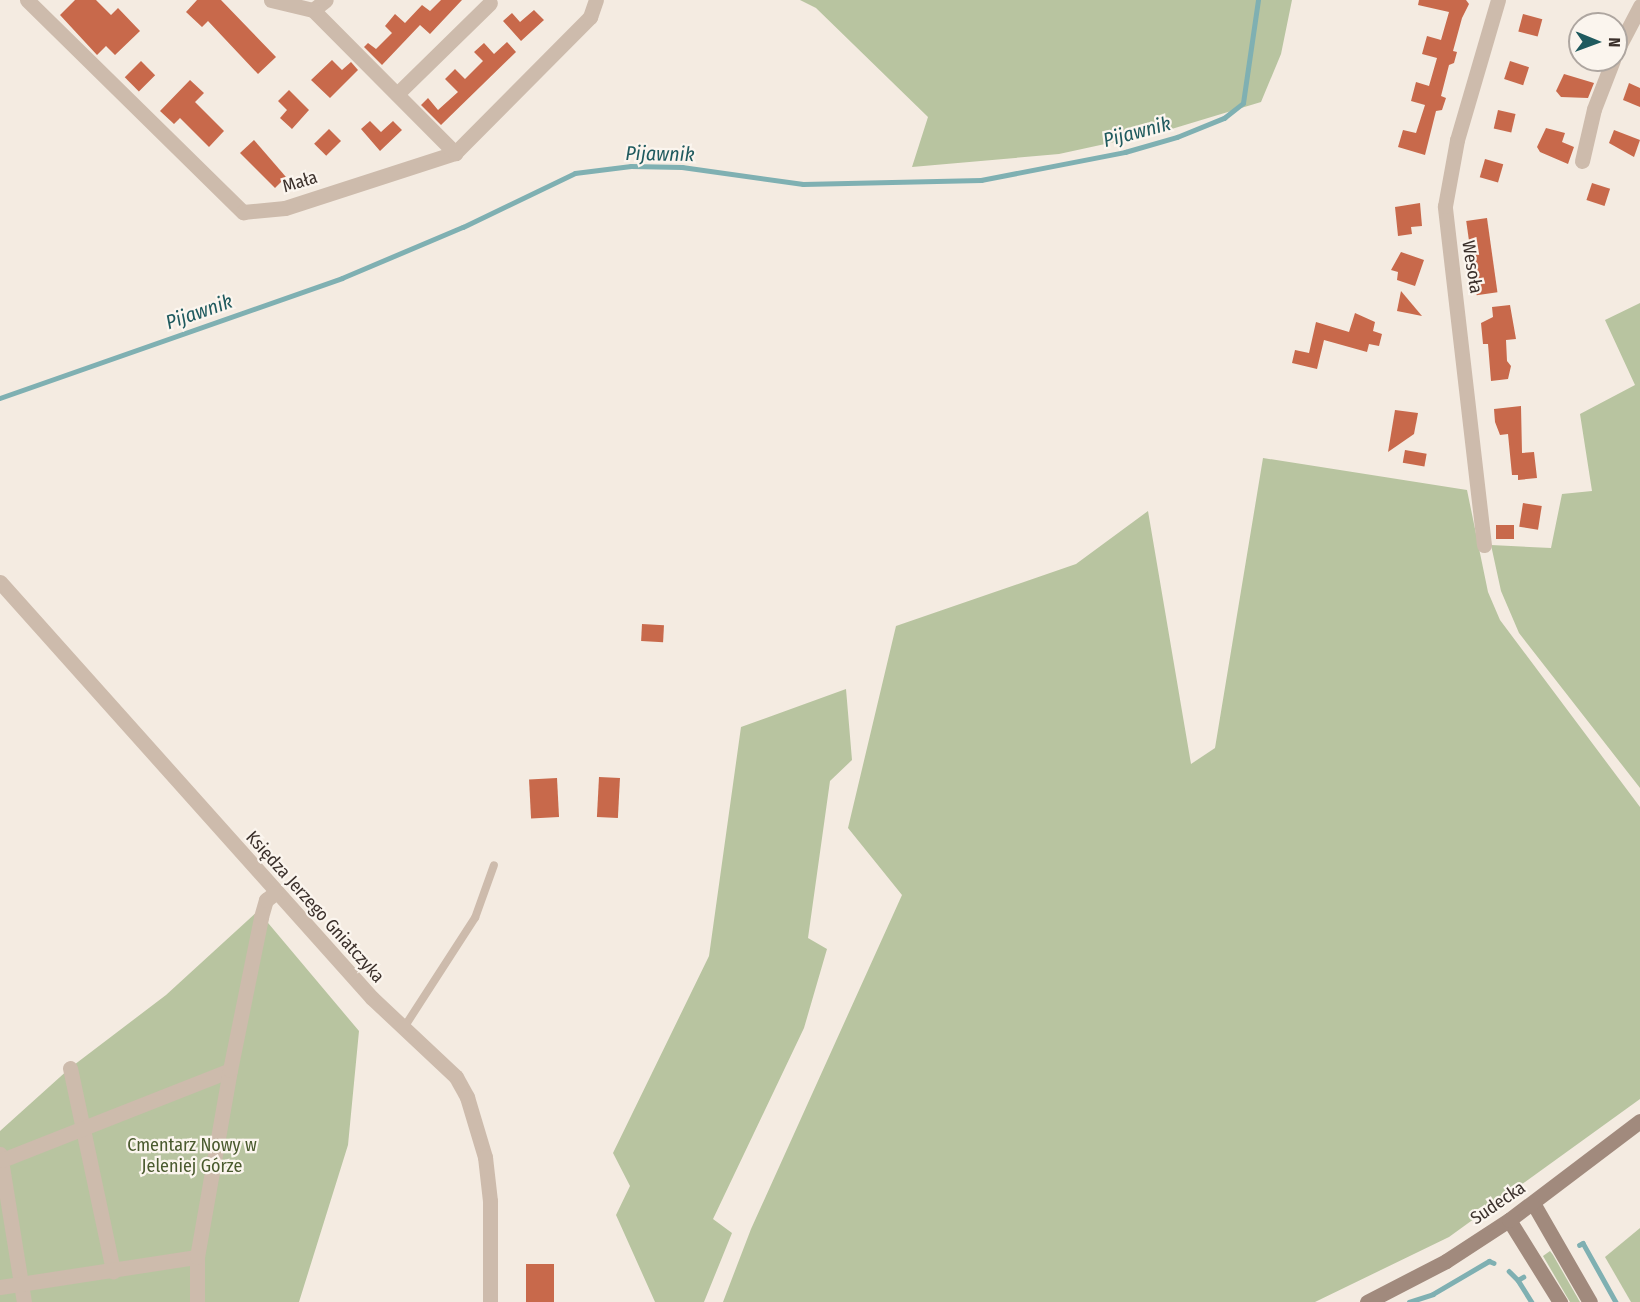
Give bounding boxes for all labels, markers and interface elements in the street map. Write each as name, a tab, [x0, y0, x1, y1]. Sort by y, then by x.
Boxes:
north arrow	[1568, 12, 1628, 72]
text: N	[1605, 37, 1624, 47]
water label: Pijawnik	[1101, 111, 1173, 153]
water label: Pijawnik	[625, 141, 695, 167]
street label: Mała	[280, 167, 320, 197]
street label: Wesoła	[1457, 239, 1487, 295]
water label: Pijawnik	[162, 289, 236, 335]
street label: Księdza Jerzego Gniatczyka	[241, 827, 389, 987]
park label: Cmentarz Nowy w Jeleniej Górze	[127, 1135, 257, 1178]
street label: Sudecka	[1466, 1177, 1530, 1229]

